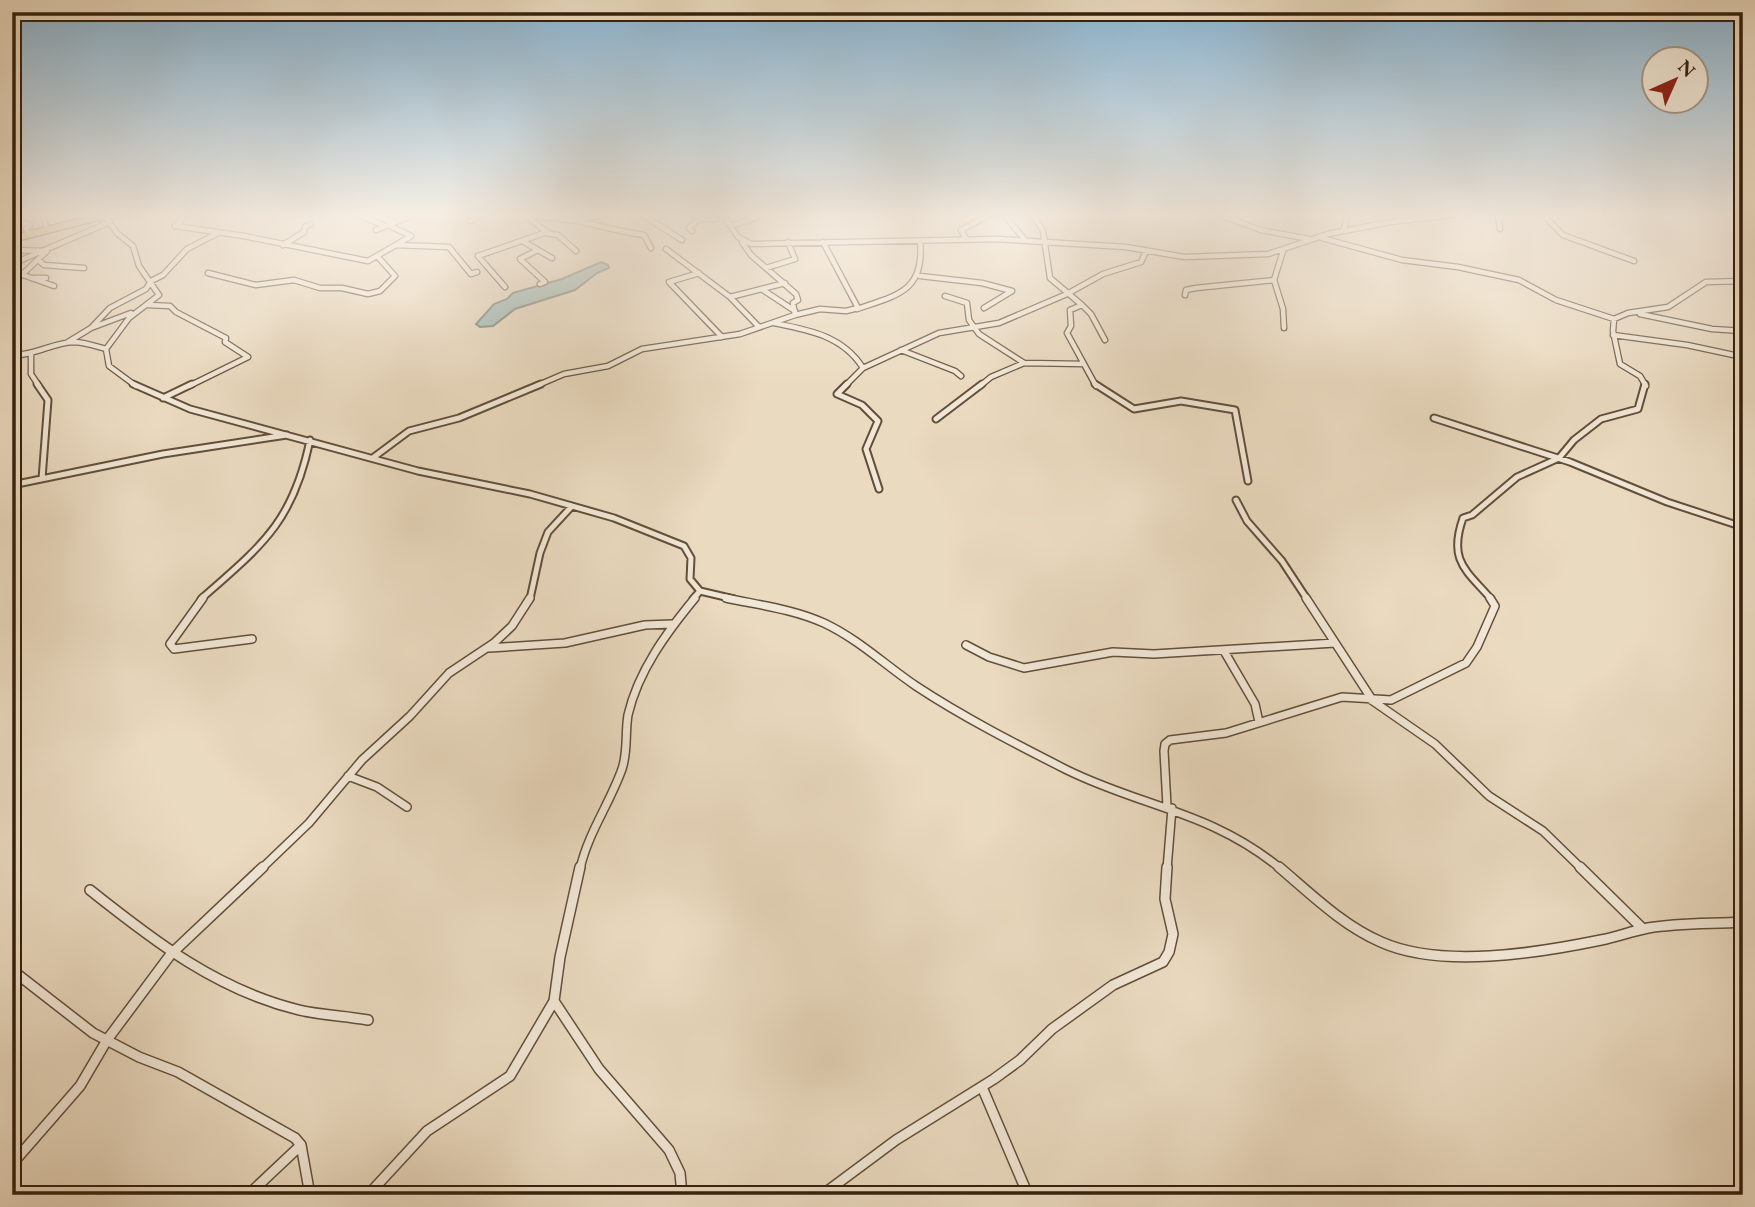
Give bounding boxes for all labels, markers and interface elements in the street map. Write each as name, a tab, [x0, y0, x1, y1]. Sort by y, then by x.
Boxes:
north arrow	[1640, 46, 1710, 116]
text: N	[1672, 54, 1701, 83]

